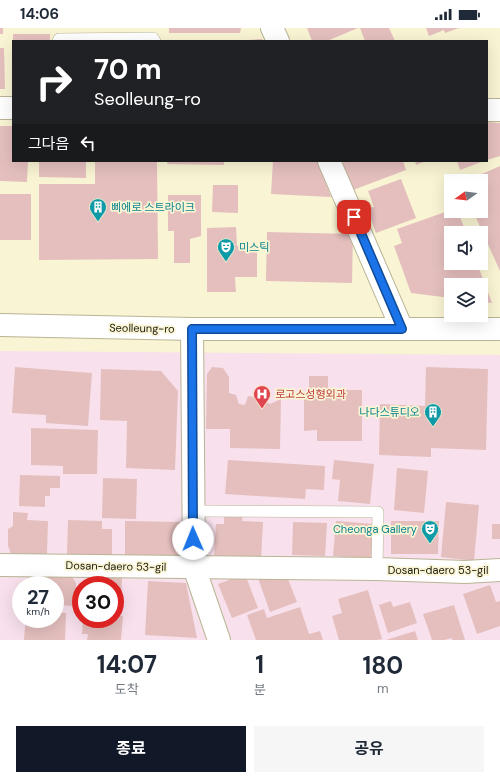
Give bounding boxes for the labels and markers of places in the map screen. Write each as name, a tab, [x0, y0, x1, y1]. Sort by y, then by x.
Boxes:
building icon: 삐에로 스트라이크	[88, 197, 108, 222]
place label: 삐에로 스트라이크	[111, 200, 195, 214]
pin	[337, 200, 371, 234]
theatre icon: 미스틱	[216, 237, 236, 262]
place label: 미스틱	[239, 240, 269, 254]
hospital icon: 로고스성형외과	[252, 384, 272, 409]
place label: 로고스성형외과	[275, 387, 346, 401]
building icon: 나다스튜디오	[423, 402, 443, 427]
place label: 나다스튜디오	[359, 405, 420, 419]
theatre icon: Cheonga Gallery	[420, 519, 440, 544]
place label: Cheonga Gallery	[333, 522, 417, 536]

